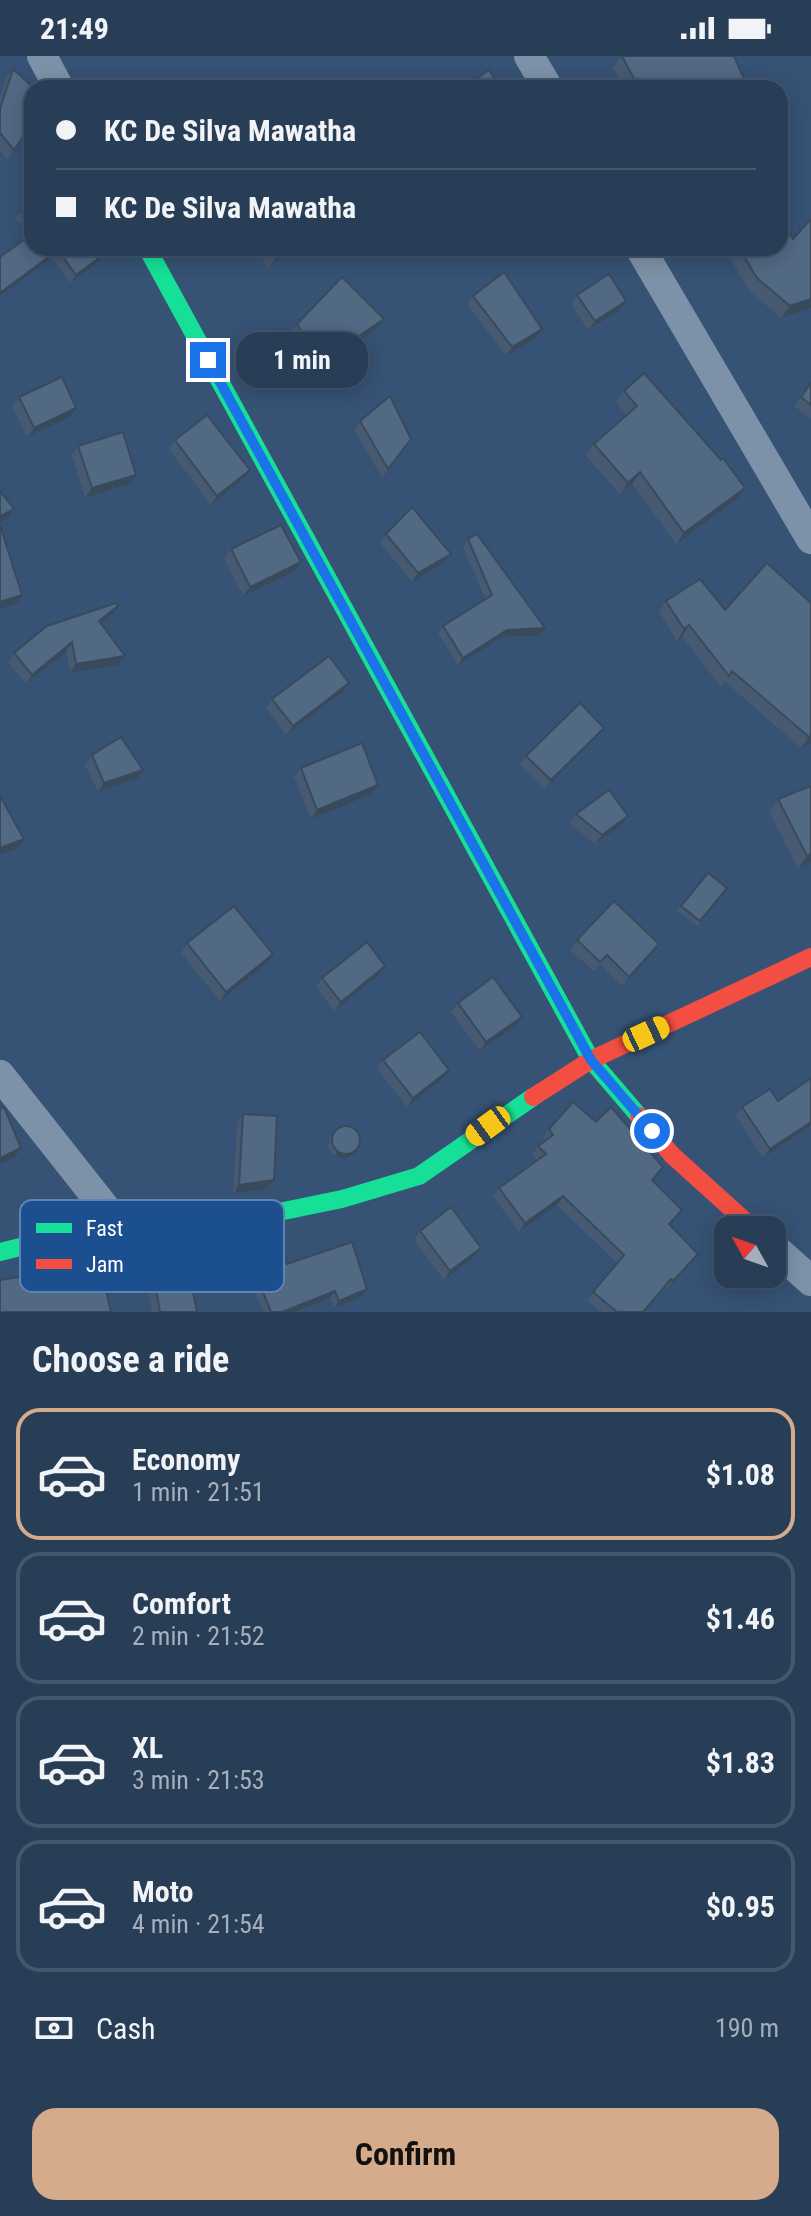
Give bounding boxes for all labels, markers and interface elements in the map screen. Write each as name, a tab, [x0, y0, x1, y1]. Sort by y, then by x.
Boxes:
text: 21:49	[40, 11, 109, 46]
text: KC De Silva Mawatha	[104, 113, 356, 148]
text: KC De Silva Mawatha	[104, 190, 356, 225]
callout: 1 min	[236, 332, 368, 388]
route end	[190, 342, 226, 378]
text: 1 min	[273, 345, 331, 375]
car	[619, 1013, 673, 1055]
car	[462, 1102, 514, 1150]
route start	[634, 1113, 670, 1149]
legend	[20, 1200, 284, 1292]
text: Fast	[86, 1216, 123, 1241]
north arrow	[714, 1216, 786, 1288]
map controls	[714, 1216, 786, 1288]
text: Jam	[86, 1252, 124, 1277]
text: Choose a ride	[32, 1339, 229, 1381]
icon: car	[36, 1438, 108, 1510]
text: Economy	[132, 1442, 240, 1477]
text: $1.08	[706, 1457, 775, 1492]
text: 1 min · 21:51	[132, 1477, 265, 1507]
icon: car	[36, 1582, 108, 1654]
text: Comfort	[132, 1586, 231, 1621]
text: $1.46	[706, 1601, 775, 1636]
text: 2 min · 21:52	[132, 1621, 265, 1651]
icon: car	[36, 1726, 108, 1798]
text: XL	[132, 1730, 163, 1765]
text: $1.83	[706, 1745, 775, 1780]
text: 3 min · 21:53	[132, 1765, 265, 1795]
icon: car	[36, 1870, 108, 1942]
text: Moto	[132, 1874, 193, 1909]
text: $0.95	[706, 1889, 775, 1924]
text: 4 min · 21:54	[132, 1909, 265, 1939]
icon: cash	[32, 2006, 76, 2050]
text: Cash	[96, 2011, 156, 2046]
text: 190 m	[715, 2013, 779, 2043]
button: Confirm	[32, 2108, 779, 2200]

